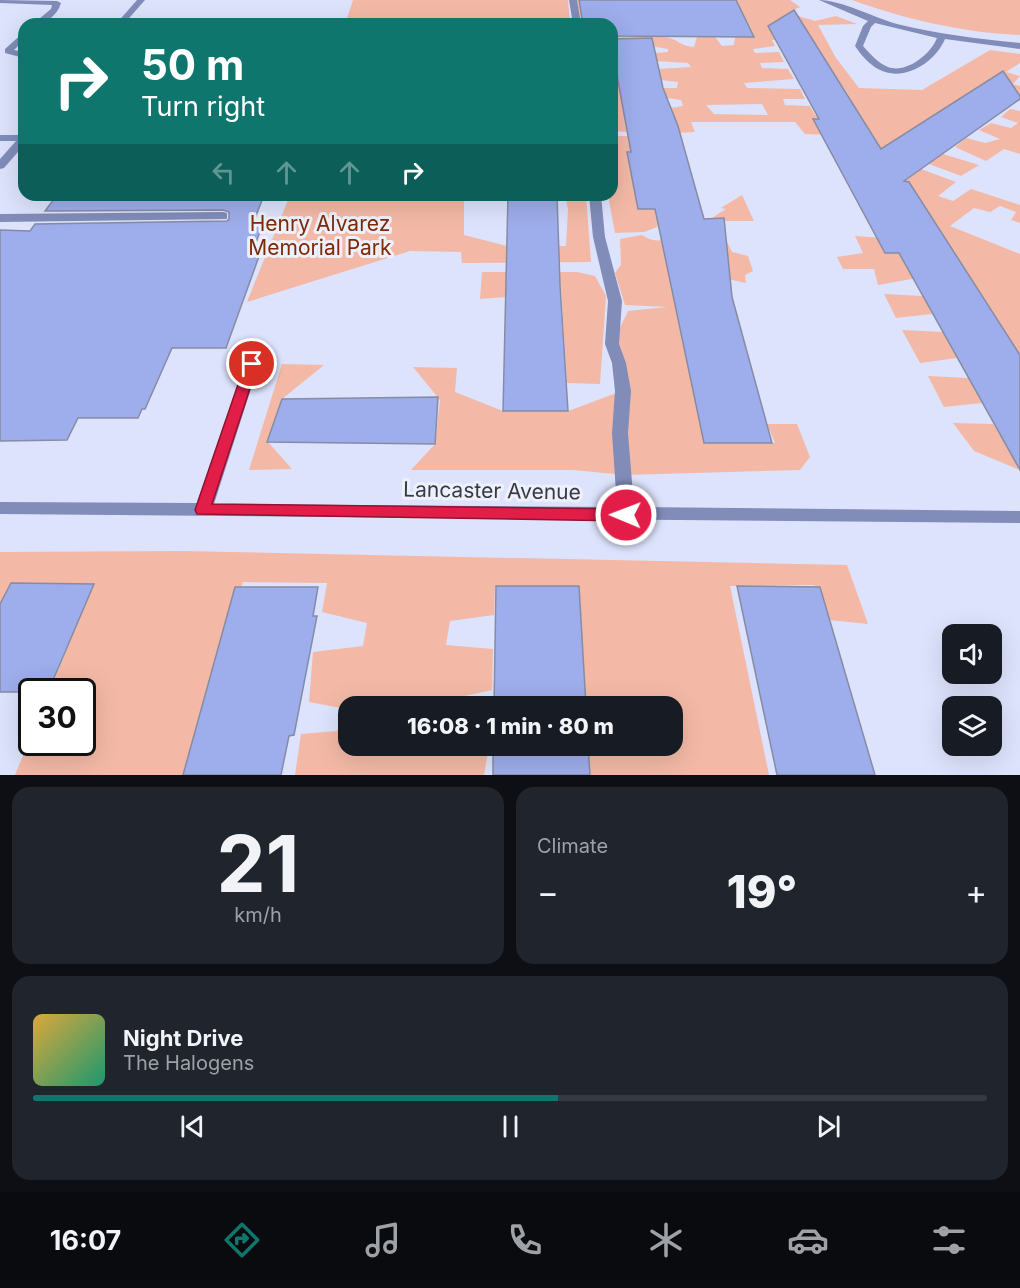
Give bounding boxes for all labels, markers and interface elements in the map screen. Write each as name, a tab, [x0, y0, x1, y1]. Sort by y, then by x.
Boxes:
text: 50 m	[141, 39, 244, 90]
icon: right	[42, 42, 120, 120]
text: Turn right	[141, 90, 265, 123]
icon: left	[207, 156, 240, 189]
icon: ahead	[270, 156, 303, 189]
icon: ahead	[333, 156, 366, 189]
icon: right	[396, 156, 429, 189]
park label: Henry Alvarez Memorial Park	[248, 211, 392, 260]
pin	[226, 338, 277, 389]
icon: arrive	[235, 347, 268, 380]
street label: Lancaster Avenue	[403, 476, 581, 505]
position arrow	[594, 483, 658, 547]
map controls	[942, 624, 1002, 756]
button: sound	[942, 624, 1002, 684]
speed limit sign: 30	[18, 678, 96, 756]
button: layers	[942, 696, 1002, 756]
text: 16:08 · 1 min · 80 m	[407, 713, 614, 739]
text: 21	[217, 816, 299, 911]
text: Climate	[537, 834, 608, 858]
text: 19°	[727, 864, 797, 919]
text: −	[537, 872, 559, 912]
text: +	[965, 872, 987, 912]
text: km/h	[234, 903, 282, 927]
text: Night Drive	[123, 1025, 243, 1051]
text: The Halogens	[123, 1051, 254, 1075]
icon: previous	[176, 1110, 209, 1143]
icon: pause	[494, 1110, 527, 1143]
icon: next	[812, 1110, 845, 1143]
icon: directions	[221, 1219, 263, 1261]
icon: music	[362, 1219, 404, 1261]
icon: phone	[504, 1219, 546, 1261]
icon: climate	[645, 1219, 687, 1261]
icon: car	[787, 1219, 829, 1261]
icon: filters	[928, 1219, 970, 1261]
text: 16:07	[50, 1224, 121, 1257]

